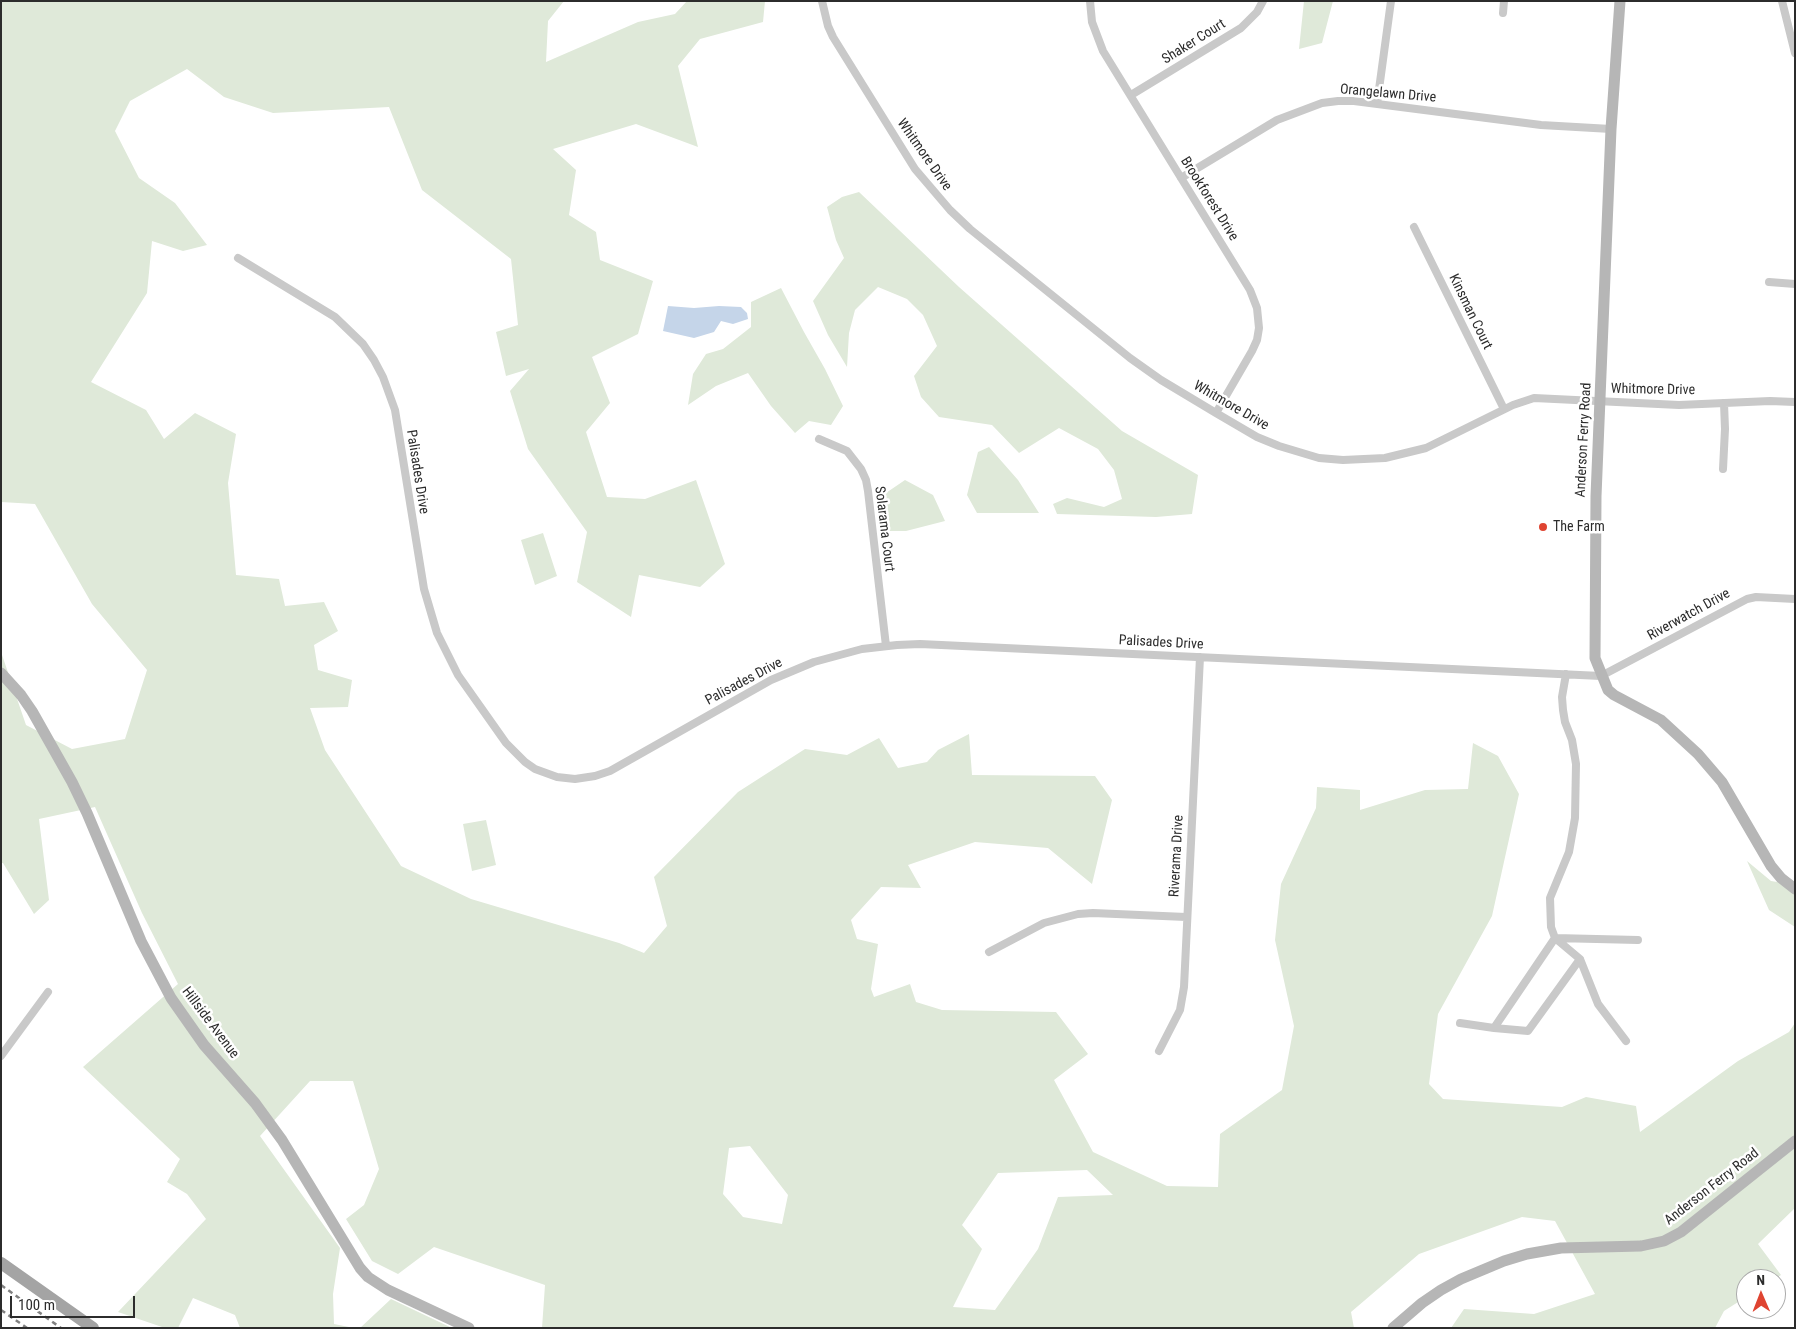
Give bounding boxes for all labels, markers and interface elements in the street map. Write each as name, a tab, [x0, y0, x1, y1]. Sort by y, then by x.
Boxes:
street label: Shaker Court	[1159, 16, 1229, 68]
street label: Orangelawn Drive	[1339, 81, 1437, 107]
street label: Whitmore Drive	[893, 116, 955, 194]
street label: Brookforest Drive	[1176, 154, 1242, 244]
street label: Kinsman Court	[1445, 272, 1495, 352]
street label: Whitmore Drive	[1190, 378, 1272, 434]
street label: Whitmore Drive	[1611, 381, 1695, 399]
street label: Anderson Ferry Road	[1573, 382, 1595, 498]
street label: Palisades Drive	[402, 429, 432, 515]
street label: Solarama Court	[870, 485, 898, 573]
place label: The Farm	[1553, 519, 1605, 535]
marker: The Farm	[1537, 521, 1549, 533]
street label: Riverwatch Drive	[1645, 585, 1733, 645]
street label: Palisades Drive	[1118, 632, 1204, 654]
street label: Palisades Drive	[703, 655, 785, 709]
street label: Riverama Drive	[1166, 815, 1188, 897]
street label: Hillside Avenue	[178, 984, 242, 1062]
street label: Anderson Ferry Road	[1662, 1145, 1762, 1229]
north arrow	[1736, 1269, 1786, 1319]
text: N	[1756, 1272, 1765, 1288]
scale bar	[12, 1286, 138, 1318]
text: 100 m	[18, 1296, 55, 1314]

